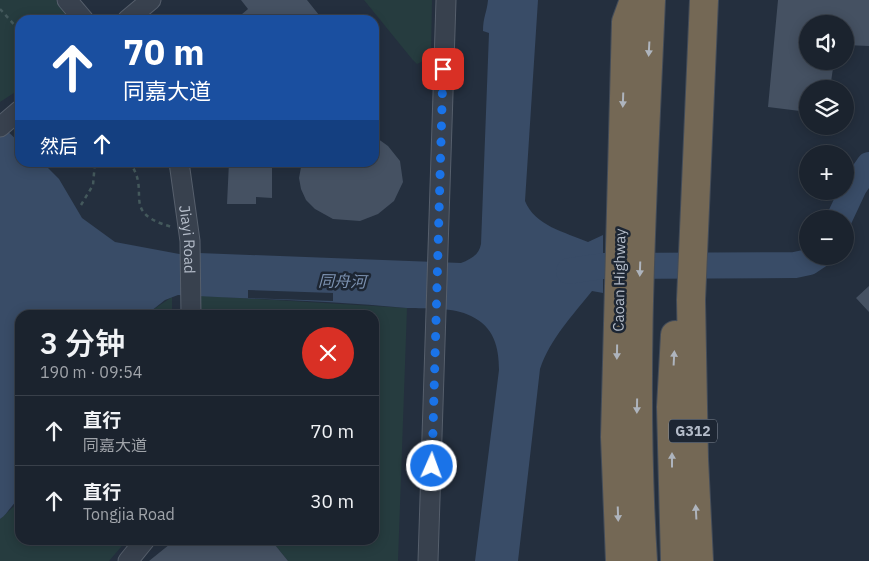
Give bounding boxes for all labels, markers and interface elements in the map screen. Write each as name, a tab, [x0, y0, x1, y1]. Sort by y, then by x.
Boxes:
map controls	[799, 15, 854, 265]
button: sound	[799, 15, 854, 70]
text: 70 m	[123, 29, 205, 75]
icon: ahead	[40, 35, 105, 100]
one-way arrow	[645, 41, 653, 57]
pin	[422, 48, 464, 90]
icon: arrive	[429, 55, 457, 83]
text: 同嘉大道	[123, 76, 211, 105]
button: layers	[799, 80, 854, 135]
one-way arrow	[619, 92, 627, 108]
icon: ahead	[88, 130, 116, 158]
text: 然后	[40, 134, 78, 158]
button: +	[799, 145, 854, 200]
street label: Jiayi Road	[176, 204, 200, 274]
button: −	[799, 210, 854, 265]
street label: Caoan Highway	[609, 228, 629, 332]
one-way arrow	[636, 261, 644, 277]
water label: 同舟河	[318, 271, 369, 291]
text: 3 分钟	[40, 323, 125, 362]
button: close	[302, 327, 354, 379]
one-way arrow	[613, 344, 621, 360]
one-way arrow	[670, 350, 678, 366]
text: 190 m · 09:54	[40, 362, 142, 382]
one-way arrow	[633, 398, 641, 414]
text: 直行	[83, 408, 121, 432]
icon: ahead	[40, 417, 68, 445]
text: 70 m	[310, 419, 354, 443]
road number: G312	[669, 420, 717, 442]
text: 同嘉大道	[83, 435, 147, 455]
position arrow	[405, 439, 457, 491]
one-way arrow	[668, 452, 676, 468]
text: 直行	[83, 480, 121, 504]
icon: ahead	[40, 487, 68, 515]
text: 30 m	[310, 489, 354, 513]
text: Tongjia Road	[83, 504, 175, 524]
one-way arrow	[692, 504, 700, 520]
one-way arrow	[614, 507, 622, 523]

